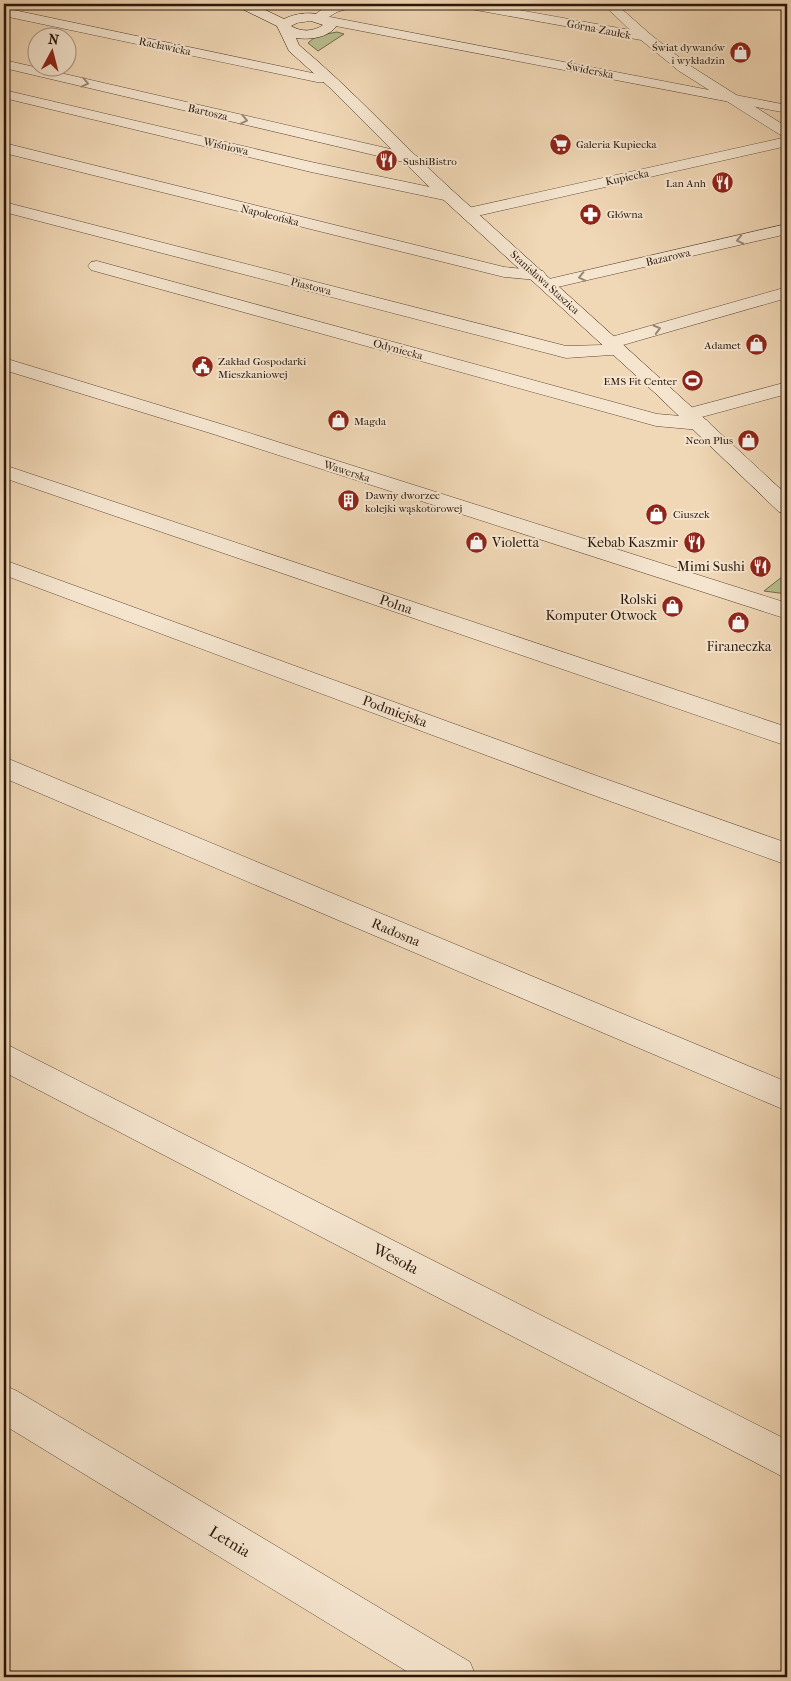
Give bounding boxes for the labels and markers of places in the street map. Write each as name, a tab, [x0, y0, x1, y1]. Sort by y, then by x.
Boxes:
place label: Świat dywanów i wykładzin	[652, 41, 726, 67]
shop icon: Świat dywanów i wykładzin	[729, 41, 753, 65]
supermarket icon: Galeria Kupiecka	[548, 132, 572, 156]
place label: Galeria Kupiecka	[576, 138, 658, 151]
restaurant icon: SushiBistro	[375, 149, 399, 173]
place label: SushiBistro	[403, 155, 457, 168]
restaurant icon: Lan Anh	[710, 171, 734, 195]
place label: Lan Anh	[666, 177, 707, 190]
pharmacy icon: Główna	[579, 202, 603, 226]
place label: Główna	[607, 208, 644, 221]
shop icon: Adamet	[745, 333, 769, 357]
place label: Adamet	[703, 339, 741, 352]
public building icon: Zakład Gospodarki Mieszkaniowej	[190, 355, 214, 379]
place label: Zakład Gospodarki Mieszkaniowej	[218, 355, 307, 381]
sports icon: EMS Fit Center	[681, 369, 705, 393]
place label: EMS Fit Center	[604, 375, 677, 388]
shop icon: Magda	[326, 409, 350, 433]
place label: Magda	[354, 415, 387, 428]
shop icon: Neon Plus	[737, 428, 761, 452]
place label: Neon Plus	[685, 434, 733, 447]
building icon: Dawny dworzec kolejki wąskotorowej	[337, 489, 361, 513]
place label: Dawny dworzec kolejki wąskotorowej	[365, 489, 462, 515]
shop icon: Ciuszek	[645, 502, 669, 526]
place label: Ciuszek	[673, 508, 710, 521]
shop icon: Violetta	[464, 530, 488, 554]
restaurant icon: Kebab Kaszmir	[682, 530, 706, 554]
place label: Violetta	[491, 534, 540, 551]
place label: Kebab Kaszmir	[587, 534, 678, 551]
restaurant icon: Mimi Sushi	[749, 554, 773, 578]
place label: Mimi Sushi	[677, 558, 745, 575]
place label: Rolski Komputer Otwock	[545, 591, 658, 624]
shop icon: Rolski Komputer Otwock	[661, 595, 685, 619]
shop icon: Firaneczka	[727, 611, 751, 635]
place label: Firaneczka	[706, 638, 772, 655]

